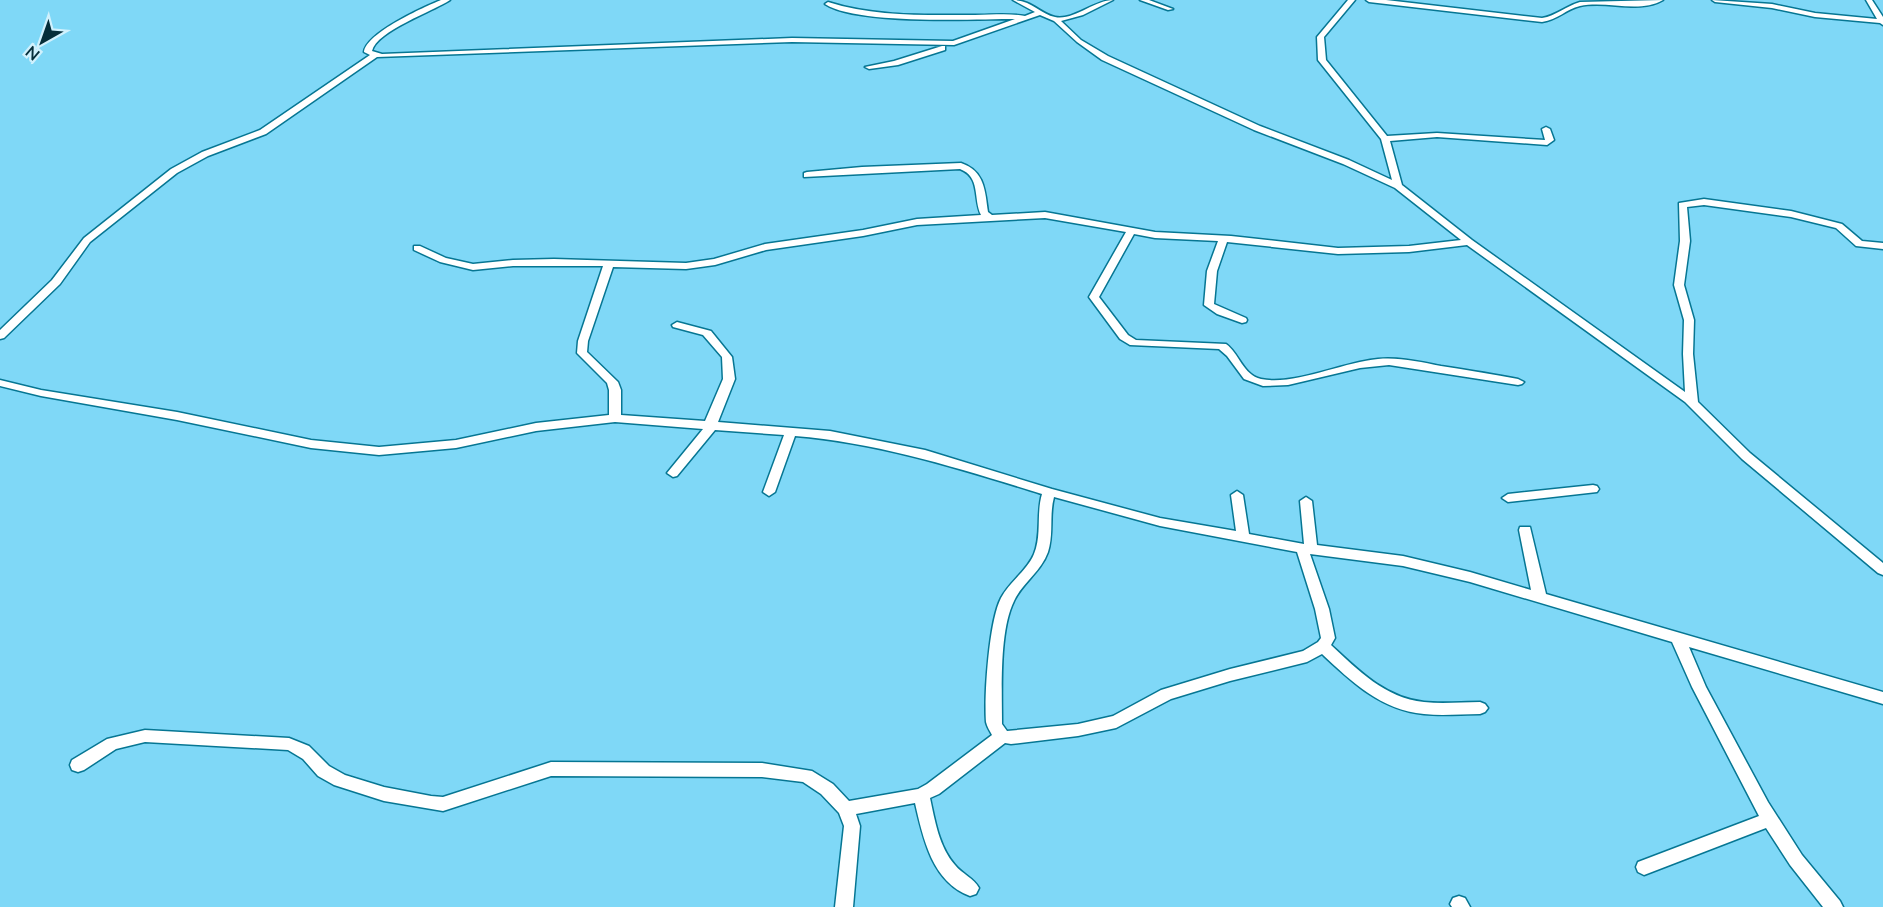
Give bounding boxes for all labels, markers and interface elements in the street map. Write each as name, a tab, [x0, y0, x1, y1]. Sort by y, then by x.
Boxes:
north arrow	[12, 12, 72, 72]
text: N	[21, 43, 43, 65]

